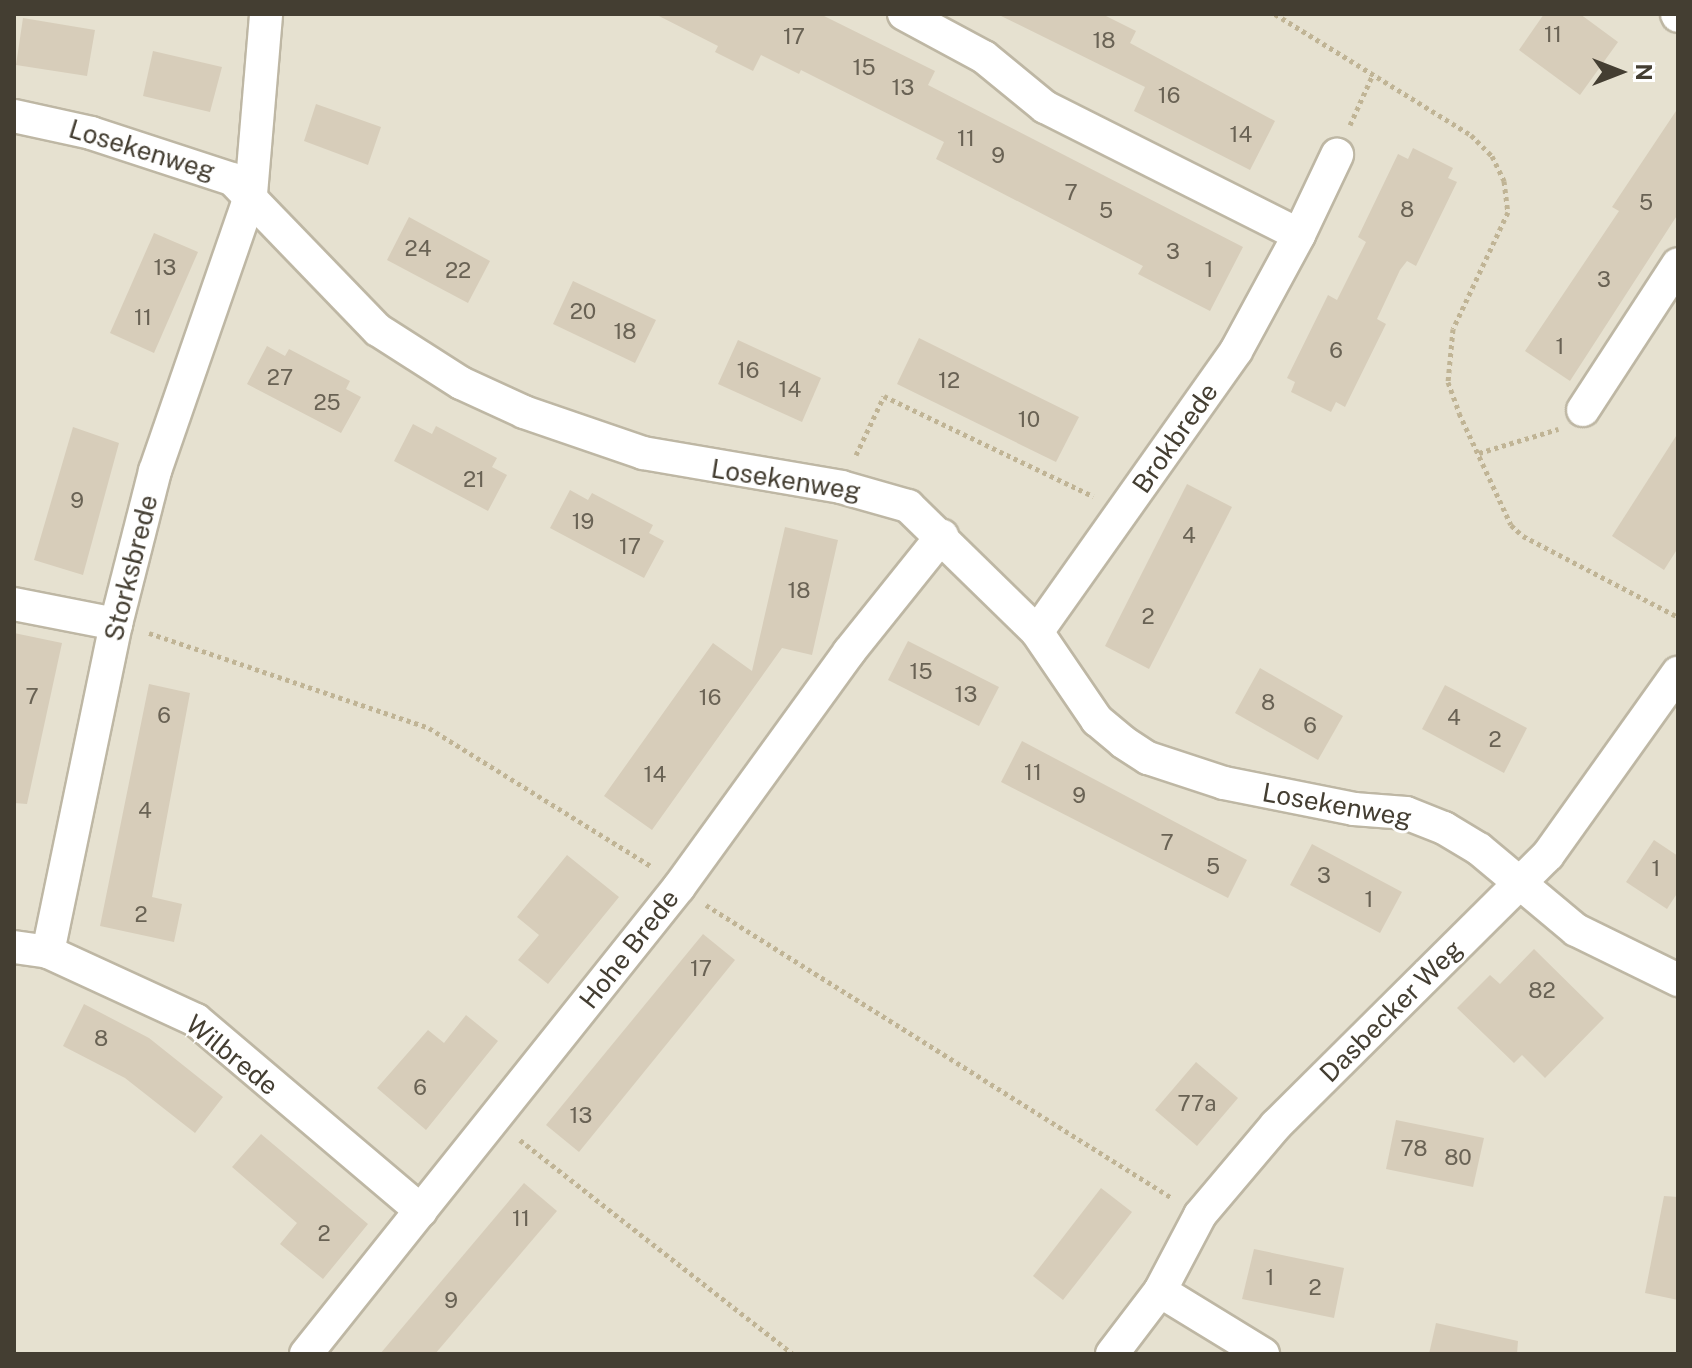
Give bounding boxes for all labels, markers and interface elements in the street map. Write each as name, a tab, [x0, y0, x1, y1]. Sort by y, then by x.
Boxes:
house number: 11	[1544, 22, 1562, 48]
house number: 17	[783, 24, 805, 50]
house number: 18	[1092, 28, 1116, 54]
north arrow	[1580, 32, 1660, 112]
house number: 15	[852, 55, 876, 81]
text: N	[1631, 63, 1657, 81]
house number: 13	[892, 75, 914, 101]
house number: 16	[1158, 83, 1180, 109]
street label: Losekenweg	[65, 113, 219, 187]
house number: 14	[1230, 122, 1252, 148]
house number: 11	[957, 126, 975, 152]
house number: 9	[991, 143, 1005, 169]
house number: 7	[1064, 180, 1078, 206]
house number: 5	[1639, 190, 1653, 216]
house number: 8	[1400, 197, 1414, 223]
house number: 5	[1099, 198, 1113, 224]
house number: 24	[405, 236, 431, 262]
house number: 3	[1166, 239, 1180, 265]
house number: 13	[154, 255, 176, 281]
house number: 1	[1205, 257, 1213, 283]
house number: 22	[445, 258, 471, 284]
house number: 3	[1597, 267, 1611, 293]
house number: 20	[570, 299, 596, 325]
house number: 11	[134, 305, 152, 331]
house number: 18	[613, 319, 637, 345]
house number: 1	[1556, 334, 1564, 360]
house number: 6	[1329, 338, 1343, 364]
house number: 16	[737, 358, 759, 384]
house number: 27	[267, 365, 293, 391]
house number: 12	[938, 368, 960, 394]
house number: 14	[779, 377, 801, 403]
street label: Brokbrede	[1126, 377, 1224, 499]
house number: 25	[313, 390, 341, 416]
house number: 10	[1018, 407, 1040, 433]
street label: Losekenweg	[709, 453, 863, 507]
house number: 21	[463, 467, 485, 493]
house number: 9	[70, 488, 84, 514]
street label: Storksbrede	[98, 492, 164, 644]
house number: 19	[572, 509, 594, 535]
house number: 4	[1182, 523, 1196, 549]
house number: 17	[619, 534, 641, 560]
house number: 18	[787, 578, 811, 604]
house number: 2	[1141, 604, 1155, 630]
house number: 15	[909, 659, 933, 685]
house number: 13	[955, 682, 977, 708]
house number: 7	[25, 684, 39, 710]
house number: 16	[699, 685, 721, 711]
house number: 8	[1261, 690, 1275, 716]
house number: 6	[157, 703, 171, 729]
house number: 4	[1447, 705, 1461, 731]
house number: 6	[1303, 713, 1317, 739]
house number: 2	[1488, 727, 1502, 753]
house number: 11	[1024, 760, 1042, 786]
house number: 14	[644, 762, 666, 788]
street label: Losekenweg	[1260, 777, 1414, 833]
house number: 9	[1072, 783, 1086, 809]
house number: 4	[138, 798, 152, 824]
house number: 7	[1160, 830, 1174, 856]
house number: 5	[1206, 854, 1220, 880]
house number: 1	[1652, 856, 1660, 882]
house number: 3	[1317, 863, 1331, 889]
street label: Hohe Brede	[573, 883, 685, 1015]
house number: 1	[1365, 887, 1373, 913]
house number: 2	[134, 902, 148, 928]
street label: Dasbecker Weg	[1313, 933, 1469, 1089]
house number: 17	[690, 956, 712, 982]
house number: 82	[1528, 978, 1556, 1004]
street label: Wilbrede	[180, 1008, 284, 1102]
house number: 8	[94, 1026, 108, 1052]
house number: 6	[413, 1075, 427, 1101]
house number: 77a	[1178, 1091, 1216, 1117]
house number: 13	[570, 1103, 592, 1129]
house number: 78	[1400, 1136, 1428, 1162]
house number: 80	[1444, 1145, 1472, 1171]
house number: 11	[512, 1206, 530, 1232]
house number: 2	[317, 1221, 331, 1247]
house number: 1	[1266, 1265, 1274, 1291]
house number: 2	[1308, 1275, 1322, 1301]
house number: 9	[444, 1288, 458, 1314]

